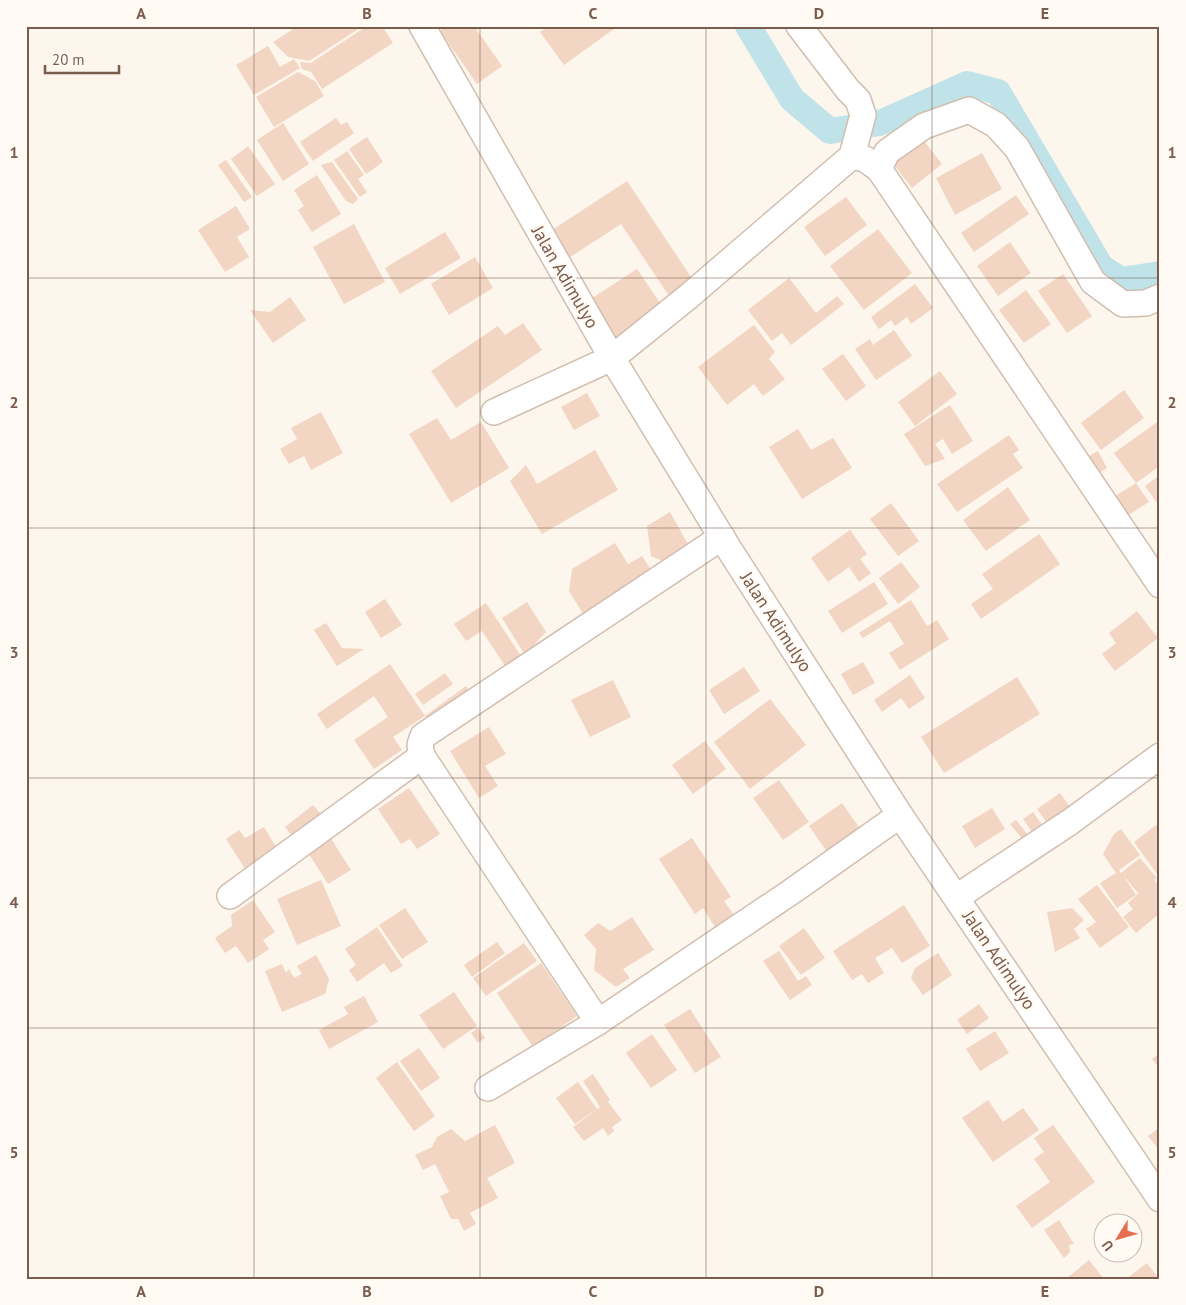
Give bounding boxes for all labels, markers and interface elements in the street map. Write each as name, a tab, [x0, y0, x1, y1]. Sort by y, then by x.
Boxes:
text: A	[136, 3, 146, 23]
text: B	[362, 3, 372, 23]
text: C	[589, 3, 598, 23]
text: D	[814, 3, 824, 23]
text: E	[1041, 3, 1049, 23]
scale bar	[45, 42, 119, 74]
text: 20 m	[52, 50, 85, 69]
text: 1	[9, 142, 19, 162]
text: 1	[1167, 142, 1177, 162]
street label: Jalan Adimulyo	[526, 220, 604, 332]
text: 2	[9, 392, 19, 412]
text: 2	[1167, 392, 1177, 412]
street label: Jalan Adimulyo	[735, 566, 817, 676]
text: 3	[9, 642, 19, 662]
text: 3	[1167, 642, 1177, 662]
text: 4	[9, 892, 19, 912]
text: 4	[1167, 892, 1177, 912]
street label: Jalan Adimulyo	[957, 905, 1041, 1014]
text: 5	[9, 1142, 19, 1162]
text: 5	[1167, 1142, 1177, 1162]
north arrow	[1094, 1212, 1144, 1262]
text: U	[1098, 1237, 1117, 1255]
text: A	[136, 1281, 146, 1301]
text: B	[362, 1281, 372, 1301]
text: C	[589, 1281, 598, 1301]
text: D	[814, 1281, 824, 1301]
text: E	[1041, 1281, 1049, 1301]

